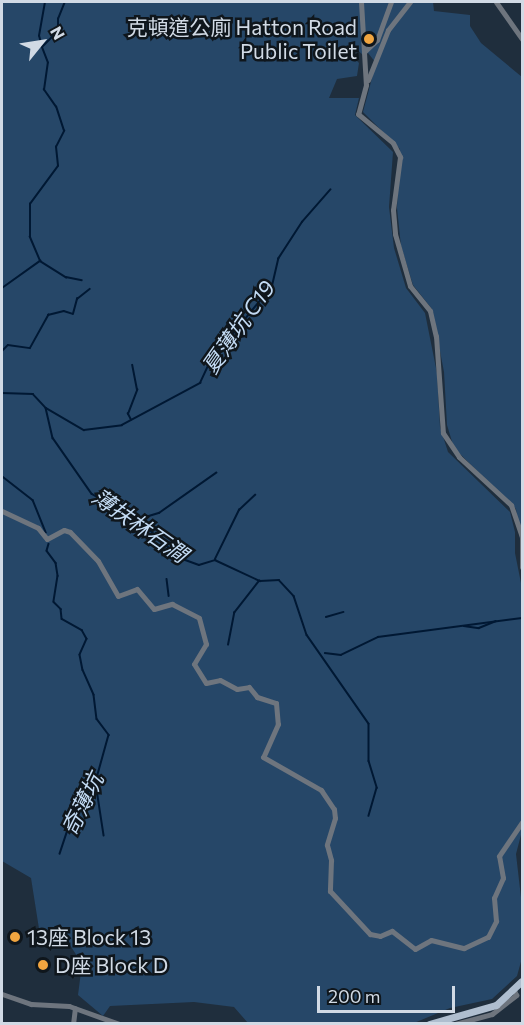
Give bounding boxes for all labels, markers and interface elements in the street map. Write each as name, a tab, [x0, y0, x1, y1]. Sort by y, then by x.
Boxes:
north arrow	[12, 12, 72, 72]
place label: 克頓道公廁 Hatton Road Public Toilet	[127, 14, 357, 64]
text: N	[47, 23, 69, 43]
marker: 克頓道公廁 Hatton Road Public Toilet	[362, 32, 376, 46]
water label: 夏薄坑 C19	[196, 275, 280, 379]
water label: 薄扶林石澗	[87, 483, 193, 567]
water label: 奇薄坑	[56, 769, 108, 839]
place label: 13座 Block 13	[27, 924, 151, 950]
marker: 13座 Block 13	[8, 930, 22, 944]
place label: D座 Block D	[55, 952, 168, 978]
marker: D座 Block D	[36, 958, 50, 972]
scale bar	[320, 974, 458, 1012]
text: 200 m	[328, 985, 381, 1007]

